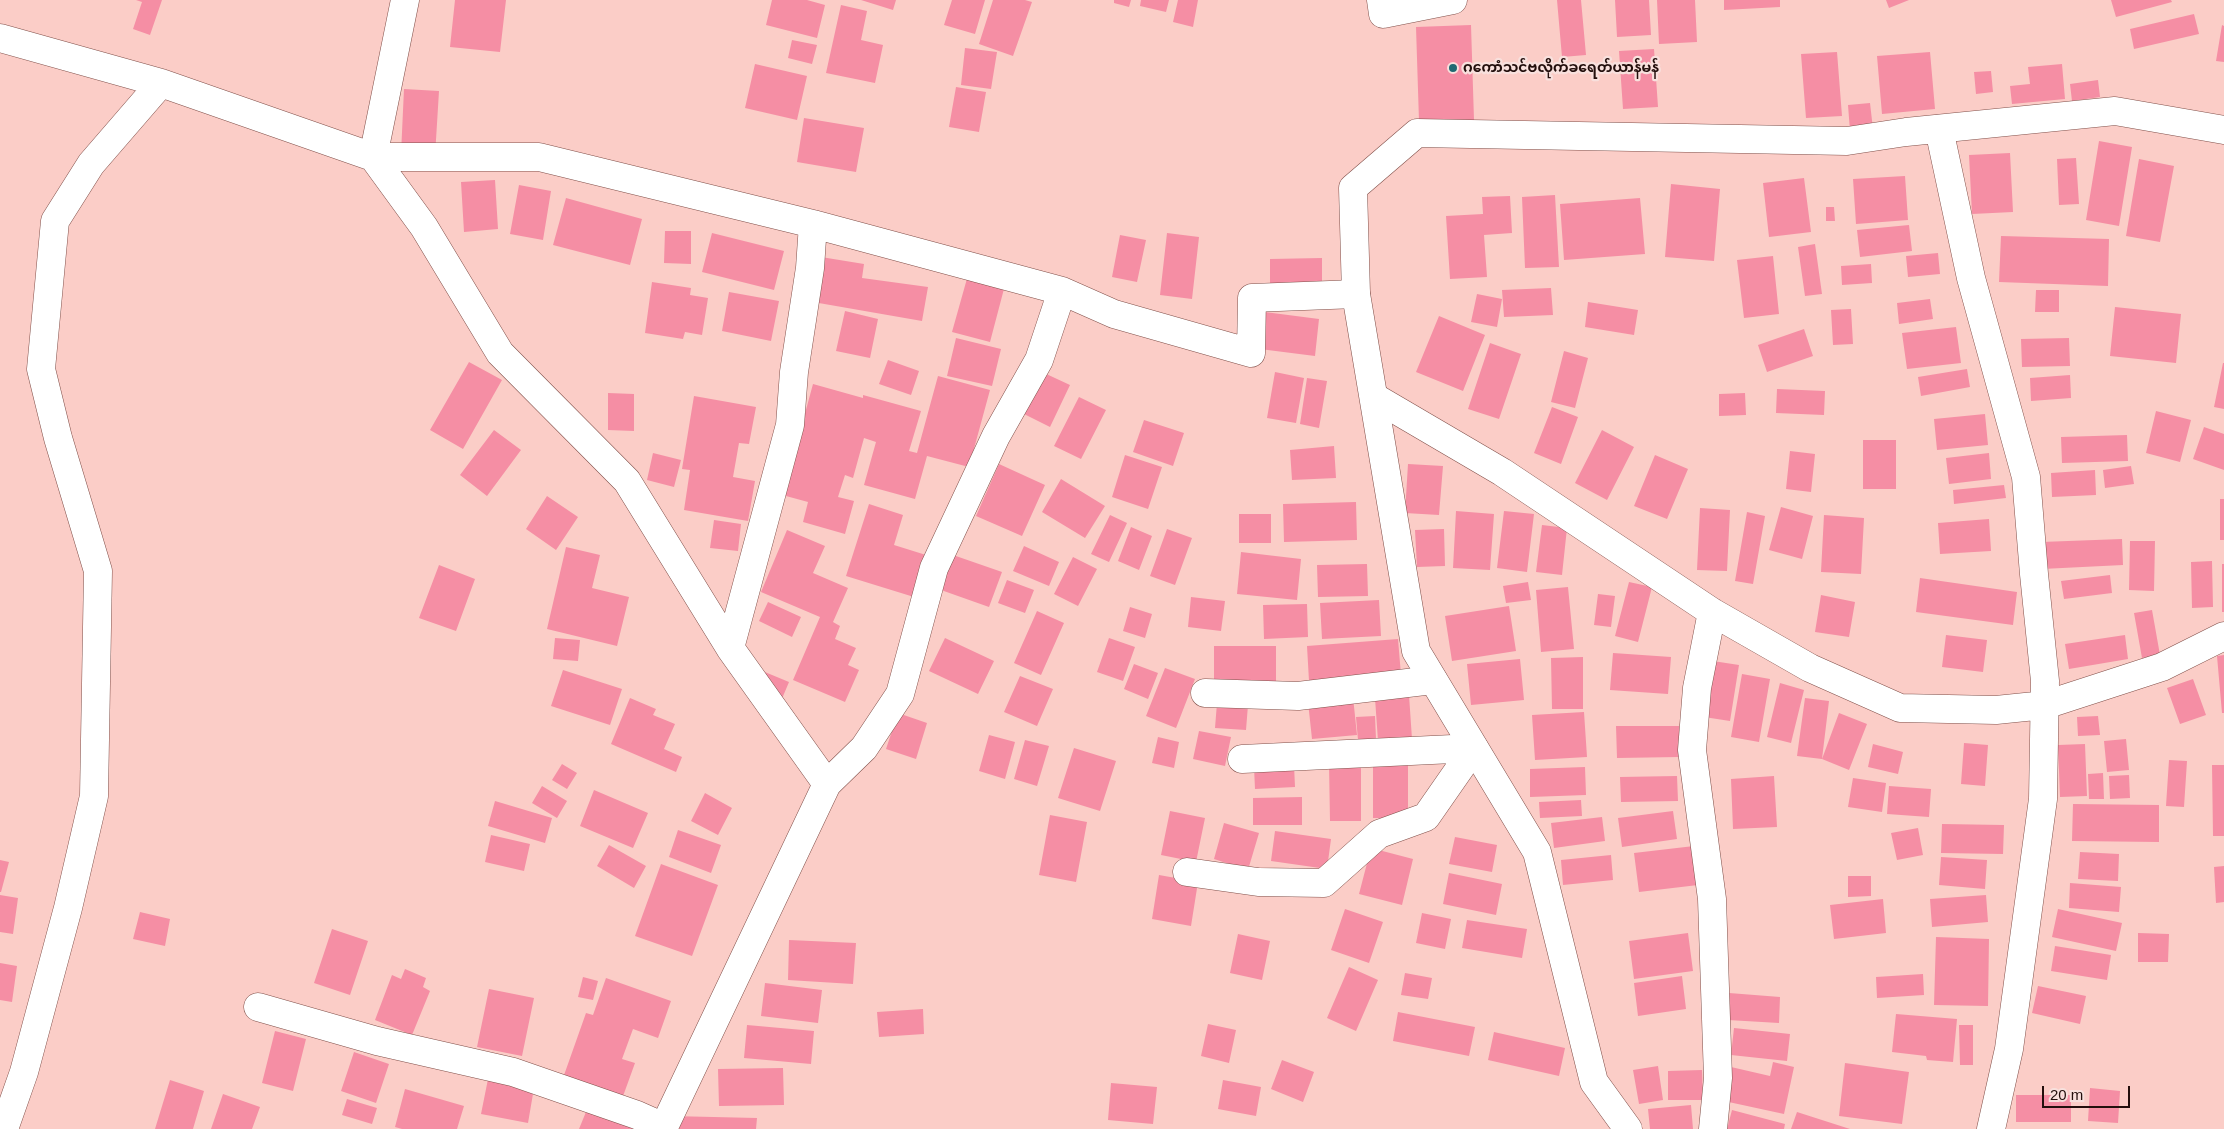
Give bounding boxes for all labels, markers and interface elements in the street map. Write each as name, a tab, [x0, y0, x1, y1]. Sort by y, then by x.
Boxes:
place label: ဂကောံသင်ဗလိုက်ခရေတ်ယာန်မန်	[1463, 60, 1659, 76]
marker: ဂကောံသင်ဗလိုက်ခရေတ်ယာန်မန်	[1447, 62, 1459, 74]
scale bar	[2044, 1076, 2132, 1108]
text: 20 m	[2050, 1086, 2083, 1103]

